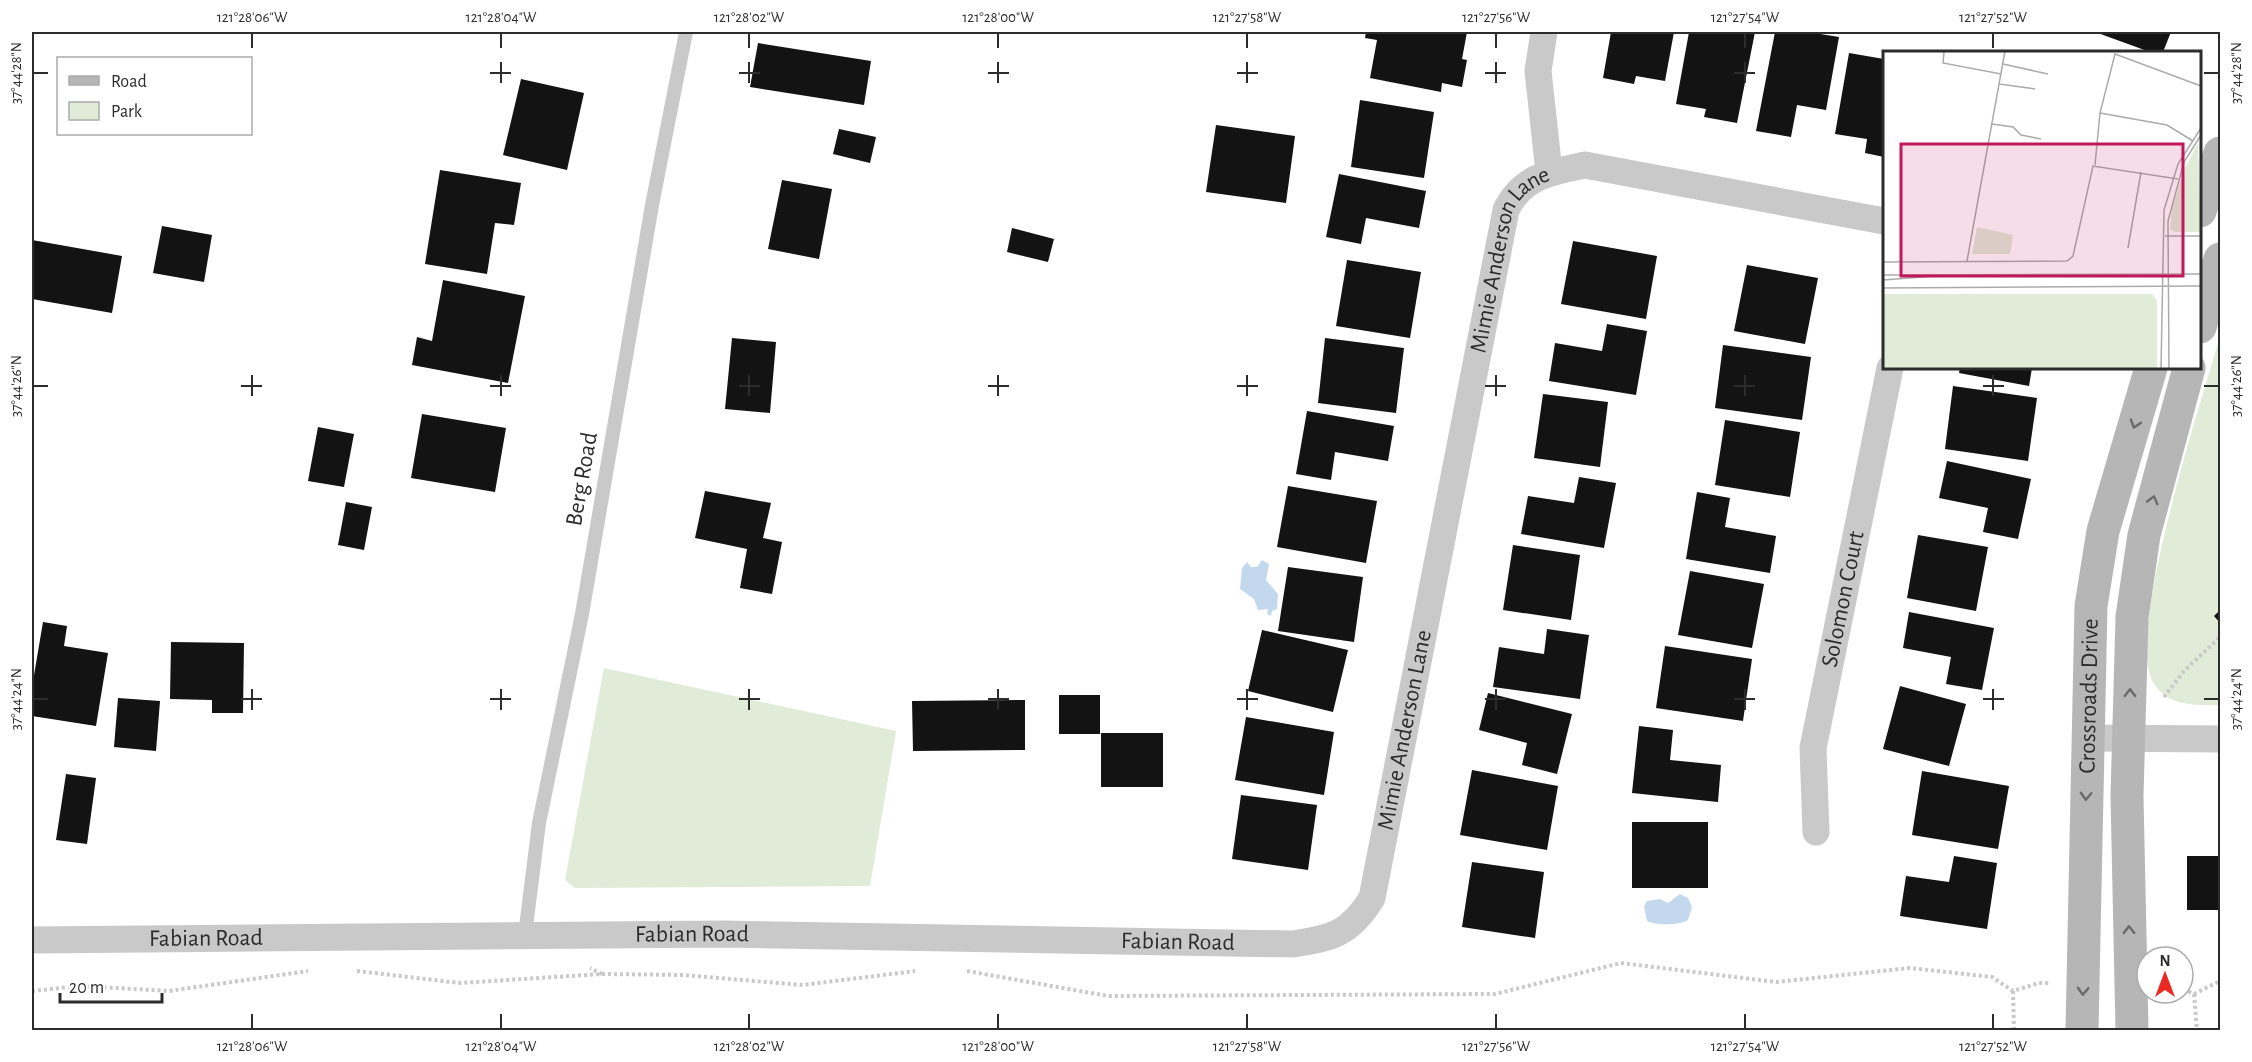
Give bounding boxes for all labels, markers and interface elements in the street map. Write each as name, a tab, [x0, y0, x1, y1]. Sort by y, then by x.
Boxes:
text: 121°28'06"W	[217, 10, 288, 25]
text: 121°28'04"W	[466, 10, 537, 25]
text: 121°28'02"W	[714, 10, 785, 25]
text: 121°28'00"W	[962, 10, 1034, 25]
text: 121°27'58"W	[1213, 10, 1282, 25]
text: 121°27'56"W	[1462, 10, 1531, 25]
text: 121°27'54"W	[1711, 10, 1780, 25]
text: 121°27'52"W	[1959, 10, 2028, 25]
text: 37°44'28"N	[9, 42, 24, 104]
text: 37°44'28"N	[2229, 42, 2244, 104]
inset map	[1883, 51, 2201, 369]
legend	[57, 57, 252, 135]
text: Road	[111, 73, 147, 91]
text: Park	[111, 103, 143, 121]
street label: Mimie Anderson Lane	[1466, 162, 1553, 355]
text: 37°44'26"N	[9, 355, 24, 417]
text: 37°44'26"N	[2229, 355, 2244, 417]
one-way arrow	[2130, 418, 2142, 429]
street label: Berg Road	[562, 430, 602, 528]
one-way arrow	[2146, 495, 2158, 506]
street label: Solomon Court	[1818, 529, 1869, 669]
street label: Crossroads Drive	[2075, 618, 2103, 774]
street label: Mimie Anderson Lane	[1374, 628, 1436, 832]
text: 37°44'24"N	[9, 668, 24, 730]
text: 37°44'24"N	[2229, 668, 2244, 730]
one-way arrow	[2124, 689, 2136, 698]
one-way arrow	[2080, 792, 2092, 801]
street label: Fabian Road	[635, 922, 749, 947]
street label: Fabian Road	[149, 926, 263, 951]
one-way arrow	[2123, 926, 2135, 935]
street label: Fabian Road	[1121, 929, 1235, 955]
north arrow	[2135, 945, 2195, 1005]
text: N	[2159, 953, 2171, 969]
scale bar	[60, 966, 162, 1004]
text: 20 m	[69, 979, 104, 997]
one-way arrow	[2077, 986, 2089, 995]
text: 121°28'06"W	[217, 1039, 288, 1054]
text: 121°28'04"W	[466, 1039, 537, 1054]
text: 121°28'02"W	[714, 1039, 785, 1054]
text: 121°28'00"W	[962, 1039, 1034, 1054]
text: 121°27'58"W	[1213, 1039, 1282, 1054]
text: 121°27'56"W	[1462, 1039, 1531, 1054]
text: 121°27'54"W	[1711, 1039, 1780, 1054]
text: 121°27'52"W	[1959, 1039, 2028, 1054]

